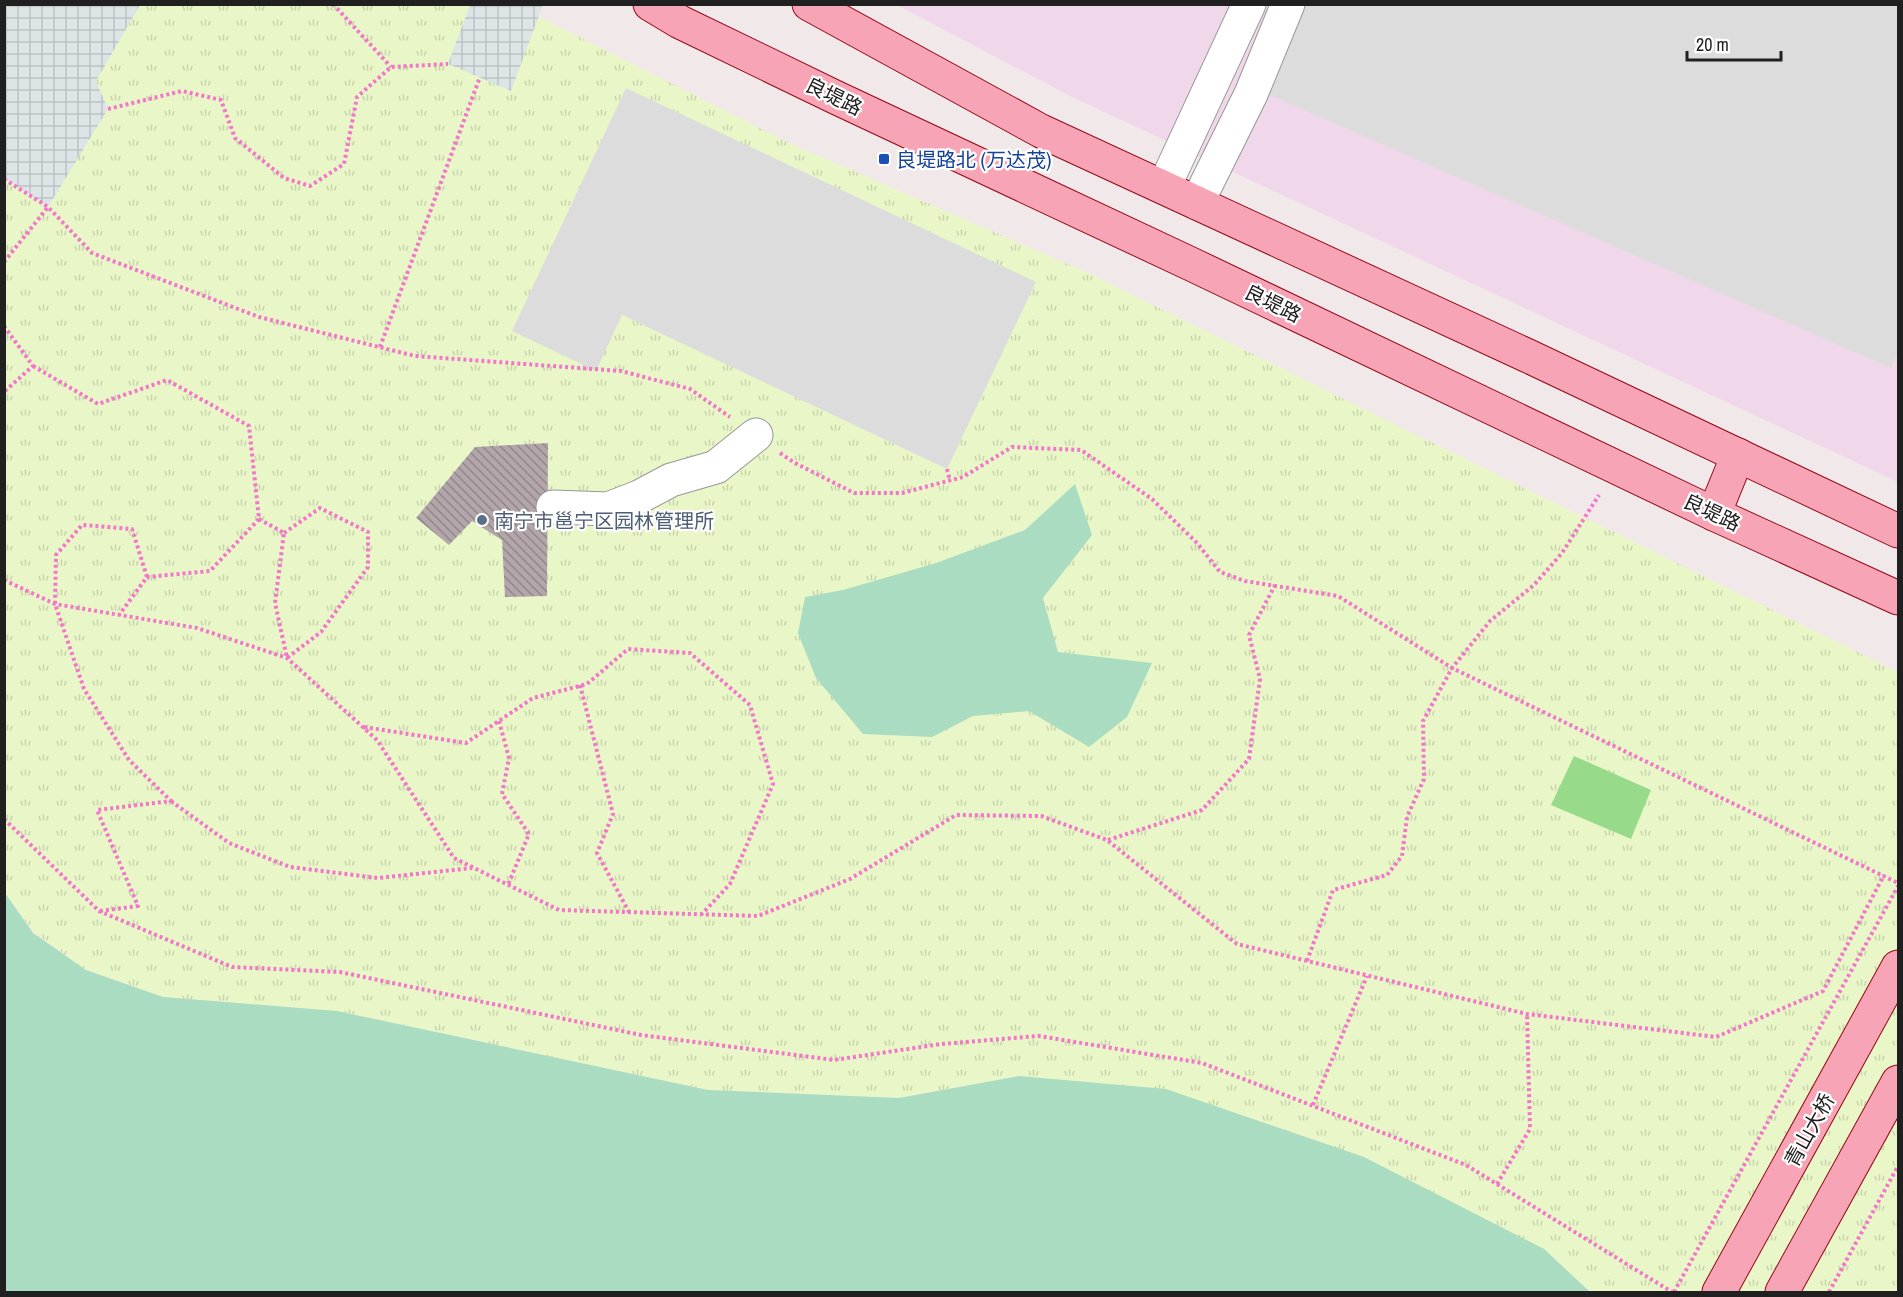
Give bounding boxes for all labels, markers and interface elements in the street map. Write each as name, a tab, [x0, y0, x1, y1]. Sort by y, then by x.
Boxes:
scale bar	[1687, 24, 1782, 62]
text: 20 m	[1696, 32, 1729, 57]
street label: 良堤路	[801, 71, 867, 121]
place label: 良堤路北 (万达茂)	[896, 146, 1051, 173]
marker: 良堤路北 (万达茂)	[877, 152, 891, 166]
street label: 良堤路	[1240, 278, 1306, 328]
street label: 良堤路	[1679, 487, 1745, 537]
place label: 南宁市邕宁区园林管理所	[494, 507, 714, 534]
marker: 南宁市邕宁区园林管理所	[475, 513, 489, 527]
street label: 青山大桥	[1778, 1088, 1840, 1172]

